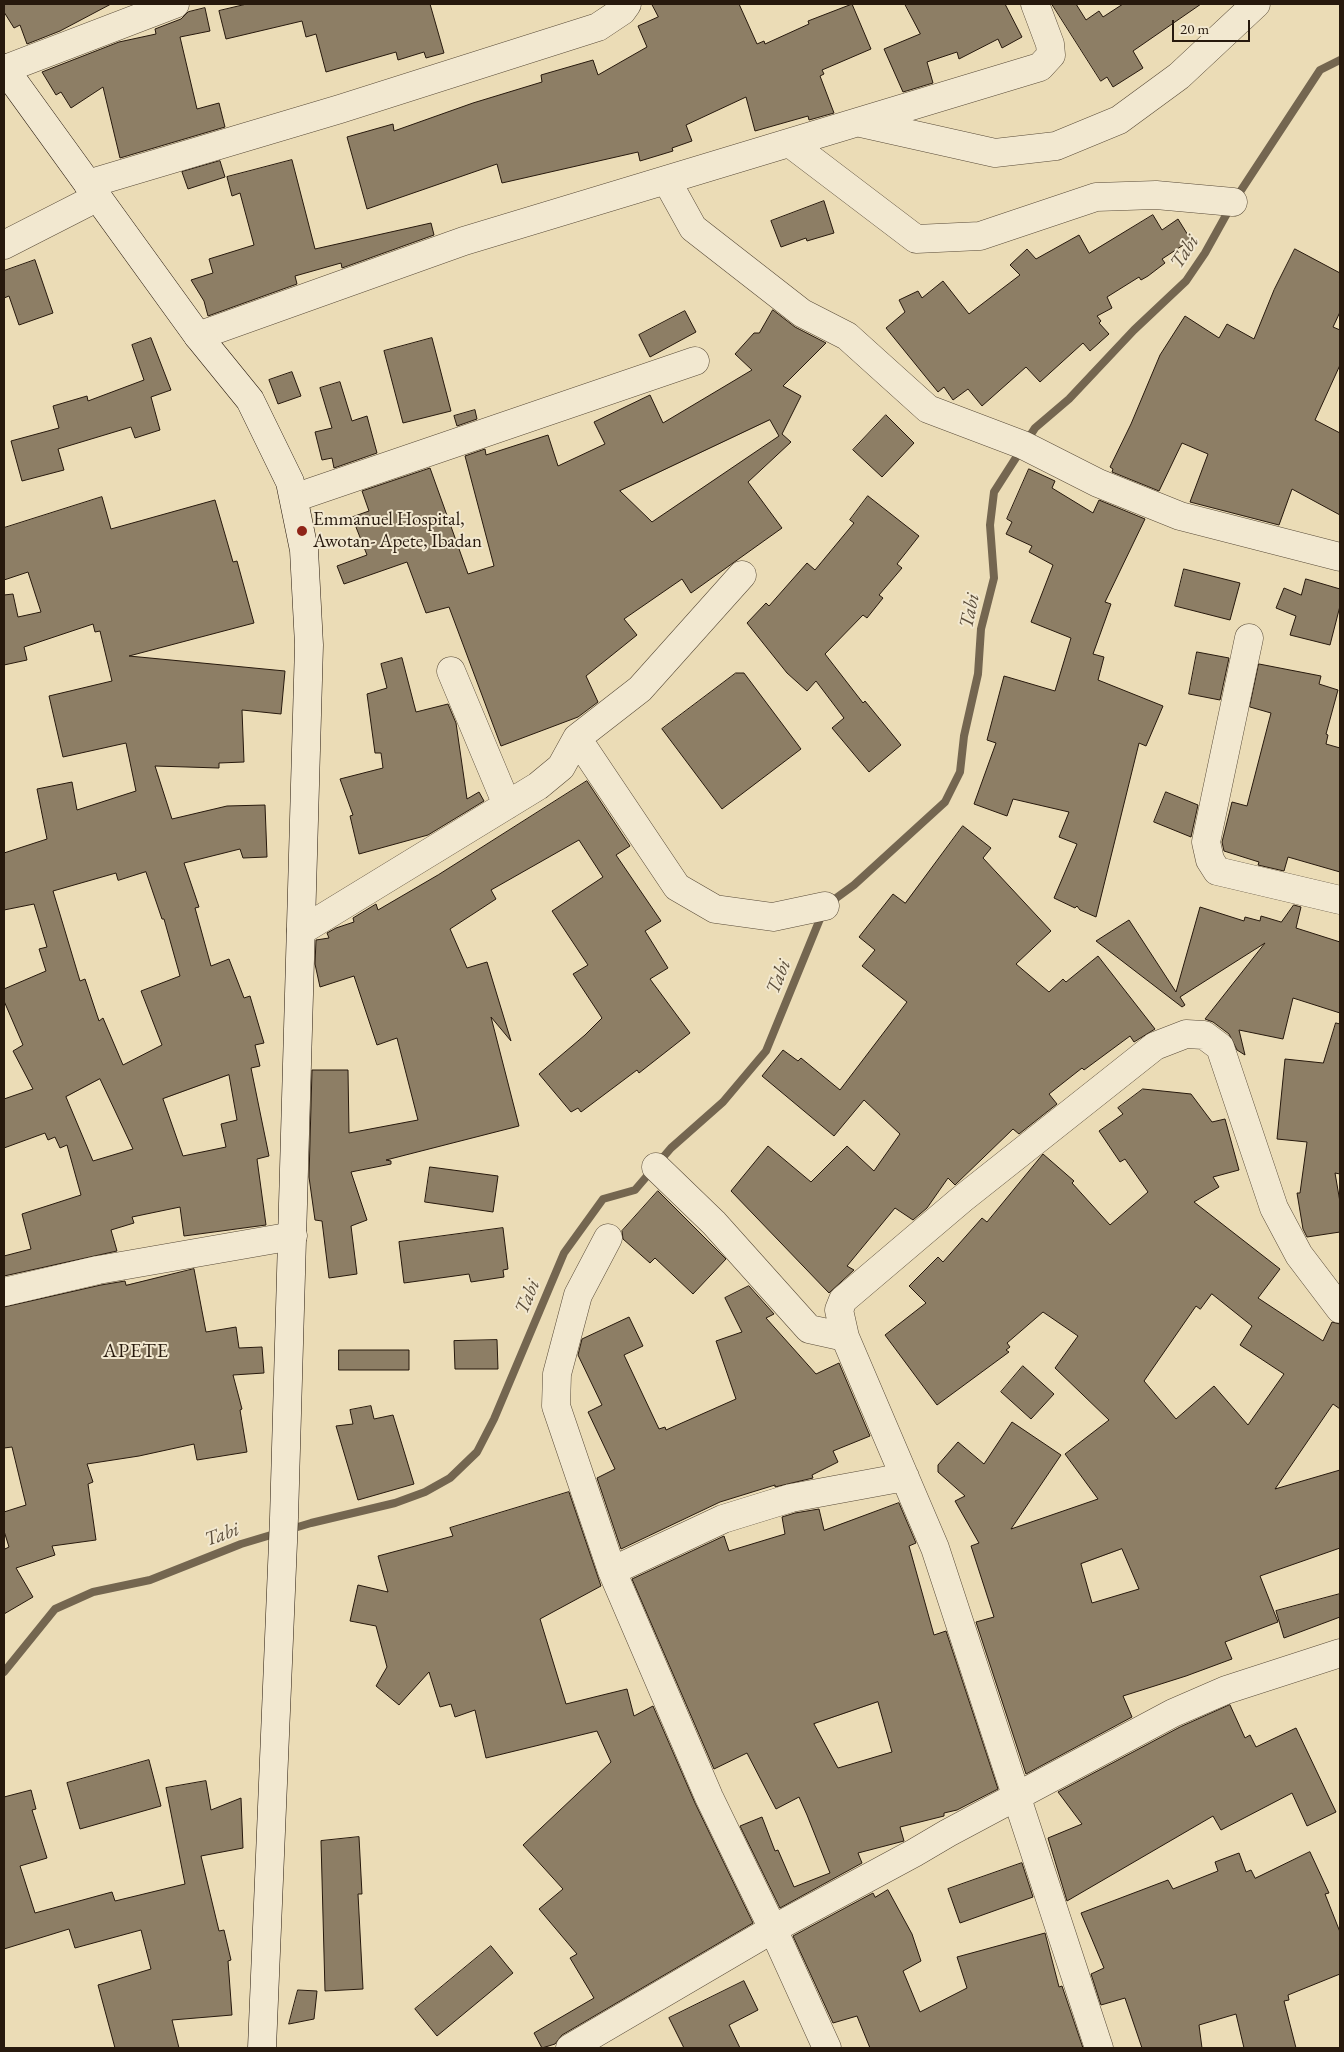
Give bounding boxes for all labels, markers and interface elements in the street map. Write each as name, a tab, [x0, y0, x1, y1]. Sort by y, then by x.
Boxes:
scale bar	[1174, 10, 1252, 42]
text: 20 m	[1180, 19, 1209, 38]
water label: Tabi	[1165, 231, 1205, 273]
place label: Emmanuel Hospital, Awotan- Apete, Ibadan	[313, 509, 482, 553]
marker: Emmanuel Hospital, Awotan- Apete, Ibadan	[295, 524, 309, 538]
water label: Tabi	[955, 591, 985, 631]
water label: Tabi	[761, 956, 797, 998]
water label: Tabi	[510, 1276, 546, 1318]
district label: APETE	[102, 1340, 170, 1364]
water label: Tabi	[201, 1518, 243, 1552]

